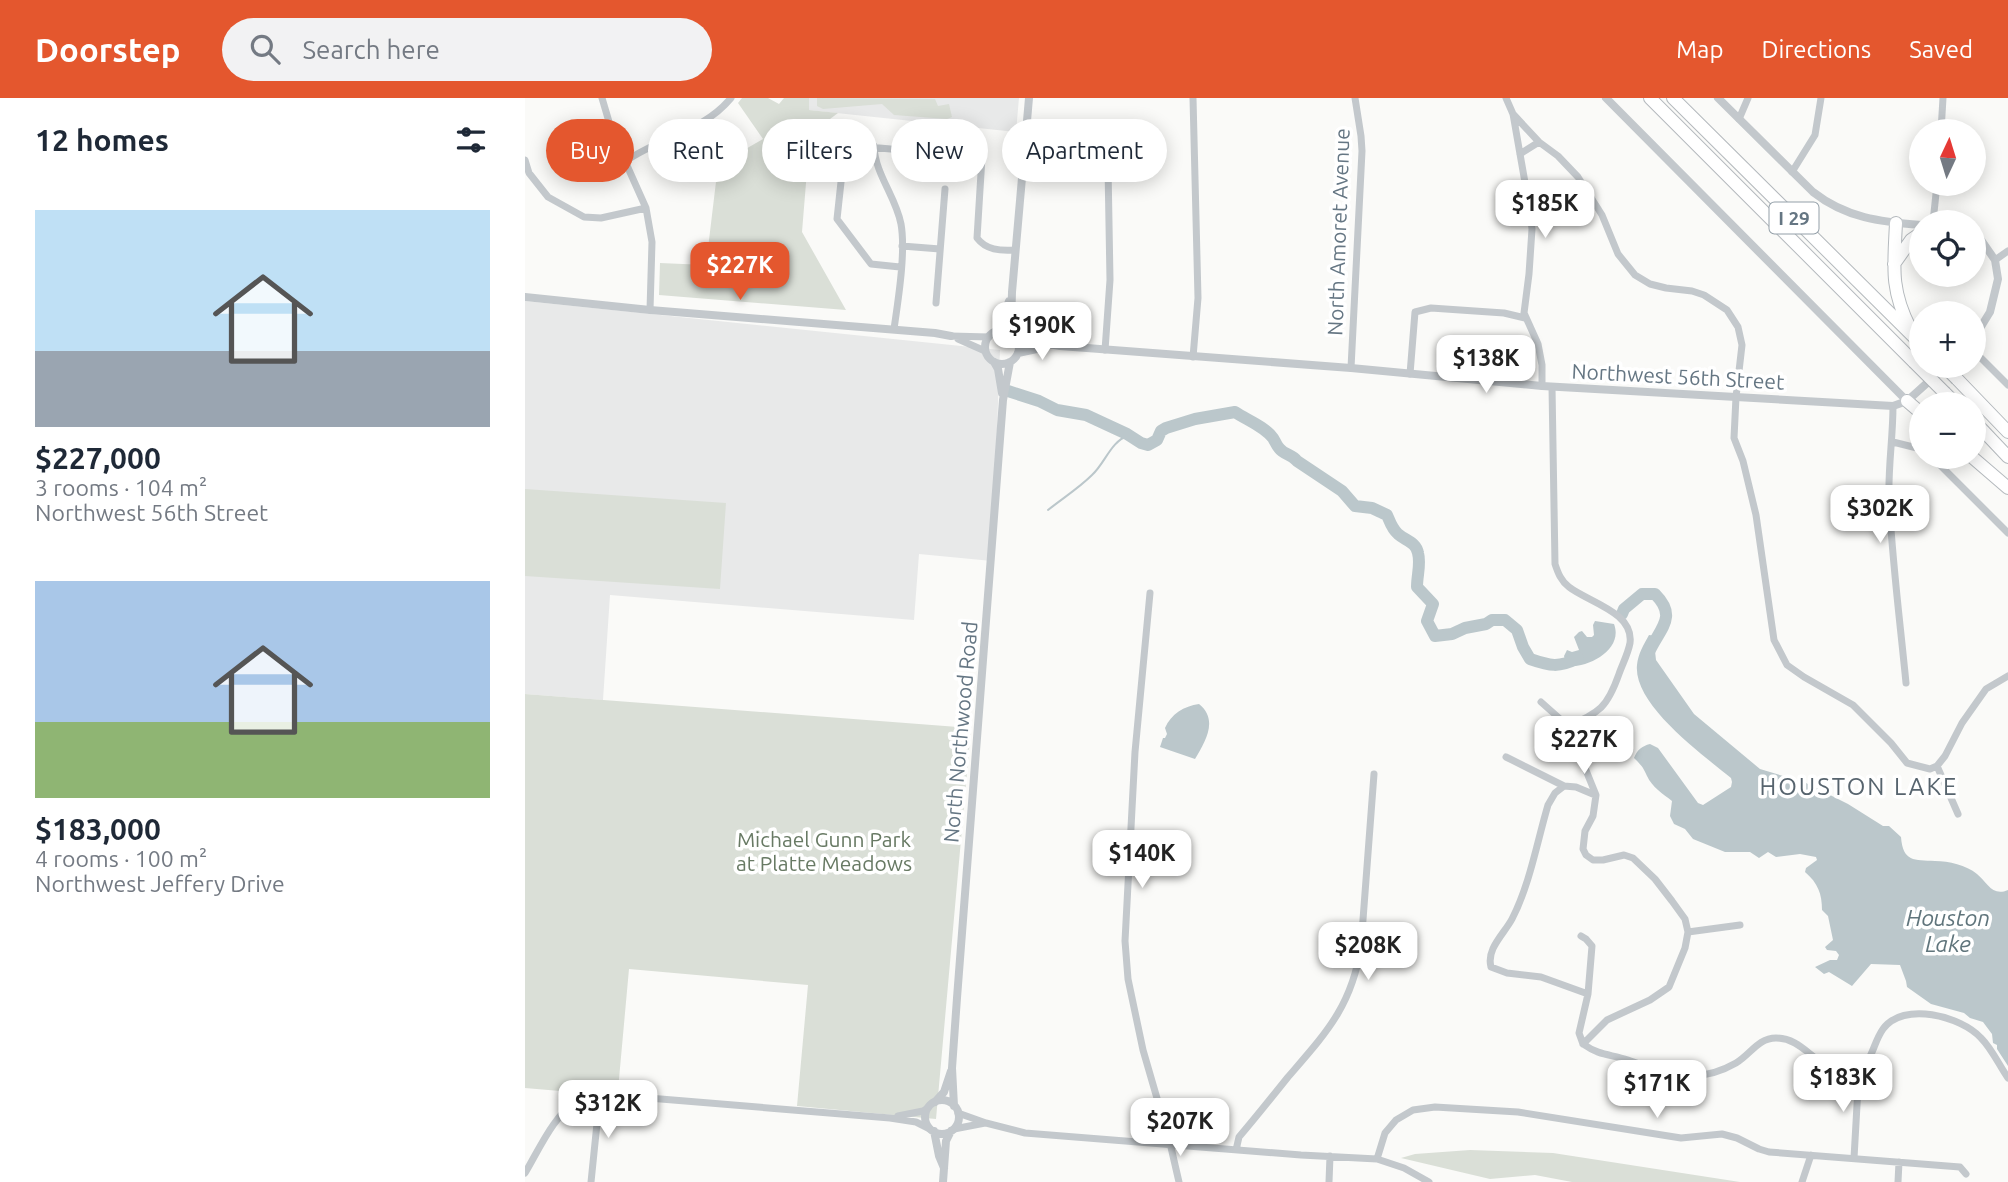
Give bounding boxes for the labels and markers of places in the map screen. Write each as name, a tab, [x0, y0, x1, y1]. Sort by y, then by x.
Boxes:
pin: $185K	[1496, 180, 1594, 240]
pin: $227K	[691, 242, 789, 302]
pin: $190K	[993, 302, 1091, 362]
pin: $138K	[1437, 336, 1535, 395]
pin: $302K	[1831, 486, 1929, 545]
pin: $227K	[1535, 716, 1633, 776]
pin: $140K	[1093, 830, 1191, 890]
pin: $208K	[1319, 922, 1417, 982]
pin: $183K	[1794, 1054, 1892, 1114]
pin: $171K	[1608, 1060, 1706, 1120]
pin: $312K	[559, 1080, 657, 1140]
pin: $207K	[1131, 1098, 1229, 1158]

